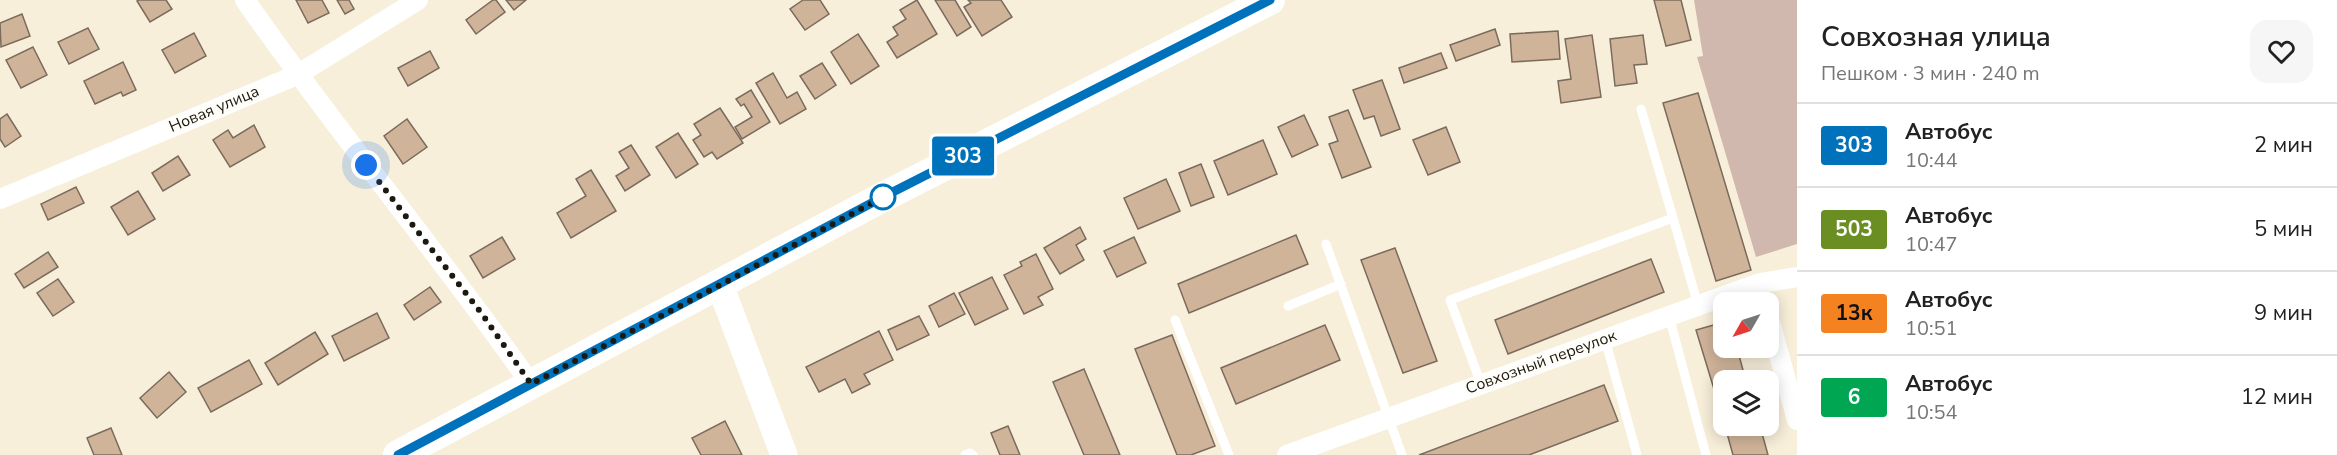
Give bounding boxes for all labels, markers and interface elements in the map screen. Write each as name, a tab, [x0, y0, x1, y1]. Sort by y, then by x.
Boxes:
text: Совхозная улица	[1821, 18, 2051, 56]
button: heart	[2250, 20, 2313, 83]
text: Пешком · 3 мин · 240 m	[1821, 60, 2040, 87]
street label: Новая улица	[166, 80, 262, 138]
text: Автобус	[1905, 117, 1993, 147]
text: 2 мин	[2254, 130, 2313, 160]
text: 303	[1835, 131, 1873, 159]
line badge: 303	[928, 136, 998, 176]
text: 303	[944, 142, 982, 170]
text: 10:44	[1905, 147, 1958, 174]
your location	[351, 150, 381, 180]
unlabelled marker	[870, 184, 896, 210]
text: Автобус	[1905, 201, 1993, 231]
text: 5 мин	[2254, 214, 2313, 244]
text: 503	[1835, 215, 1873, 243]
text: 10:47	[1905, 231, 1958, 258]
text: Автобус	[1905, 285, 1993, 315]
north arrow	[1713, 292, 1779, 358]
map controls	[1713, 292, 1779, 436]
text: 9 мин	[2254, 298, 2313, 328]
text: 13к	[1836, 299, 1872, 327]
text: 10:51	[1905, 315, 1958, 342]
street label: Совхозный переулок	[1463, 324, 1620, 400]
text: Автобус	[1905, 369, 1993, 399]
button: layers	[1713, 370, 1779, 436]
text: 12 мин	[2241, 382, 2313, 412]
text: 6	[1848, 383, 1860, 411]
text: 10:54	[1905, 399, 1958, 426]

